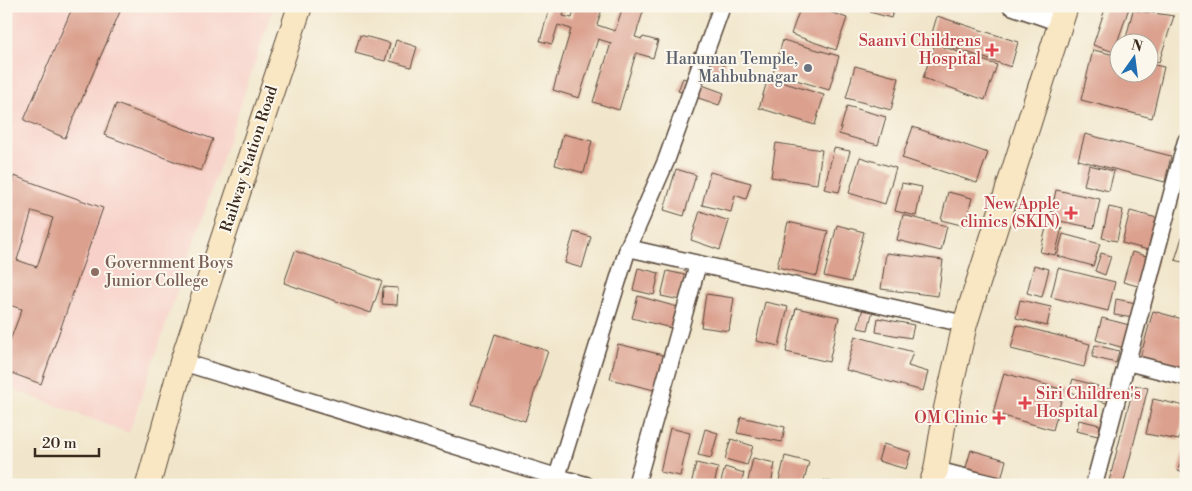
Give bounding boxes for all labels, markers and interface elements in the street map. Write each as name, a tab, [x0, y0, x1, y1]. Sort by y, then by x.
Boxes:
place label: Saanvi Childrens Hospital	[859, 31, 981, 69]
north arrow	[1110, 32, 1160, 82]
text: N	[1129, 36, 1144, 56]
marker: Saanvi Childrens Hospital	[985, 43, 999, 57]
place label: Hanuman Temple, Mahbubnagar	[666, 49, 798, 87]
marker: Hanuman Temple, Mahbubnagar	[802, 62, 814, 74]
street label: Railway Station Road	[216, 83, 282, 235]
place label: New Apple clinics (SKIN)	[960, 194, 1060, 232]
marker: New Apple clinics (SKIN)	[1064, 206, 1078, 220]
place label: Government Boys Junior College	[104, 253, 233, 291]
marker: Government Boys Junior College	[89, 266, 101, 278]
place label: Siri Children's Hospital	[1036, 384, 1141, 422]
marker: Siri Children's Hospital	[1018, 396, 1032, 410]
place label: OM Clinic	[914, 408, 988, 428]
marker: OM Clinic	[992, 411, 1006, 425]
scale bar	[35, 426, 99, 458]
text: 20 m	[42, 434, 77, 453]

